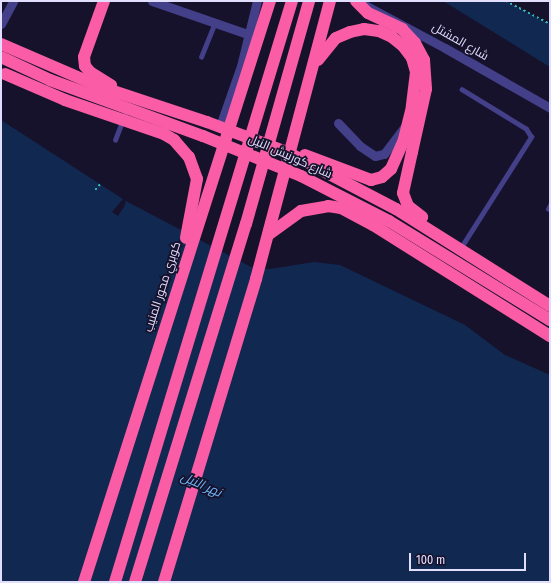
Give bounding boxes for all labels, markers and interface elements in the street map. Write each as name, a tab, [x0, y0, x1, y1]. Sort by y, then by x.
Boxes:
street label: شارع المشتل	[429, 20, 491, 64]
street label: شارع كورنيش النيل	[246, 132, 334, 182]
street label: كوبري محور المنيب	[142, 240, 184, 334]
water label: نهر النيل	[178, 469, 224, 501]
scale bar	[411, 545, 528, 571]
text: 100 m	[416, 553, 445, 567]

